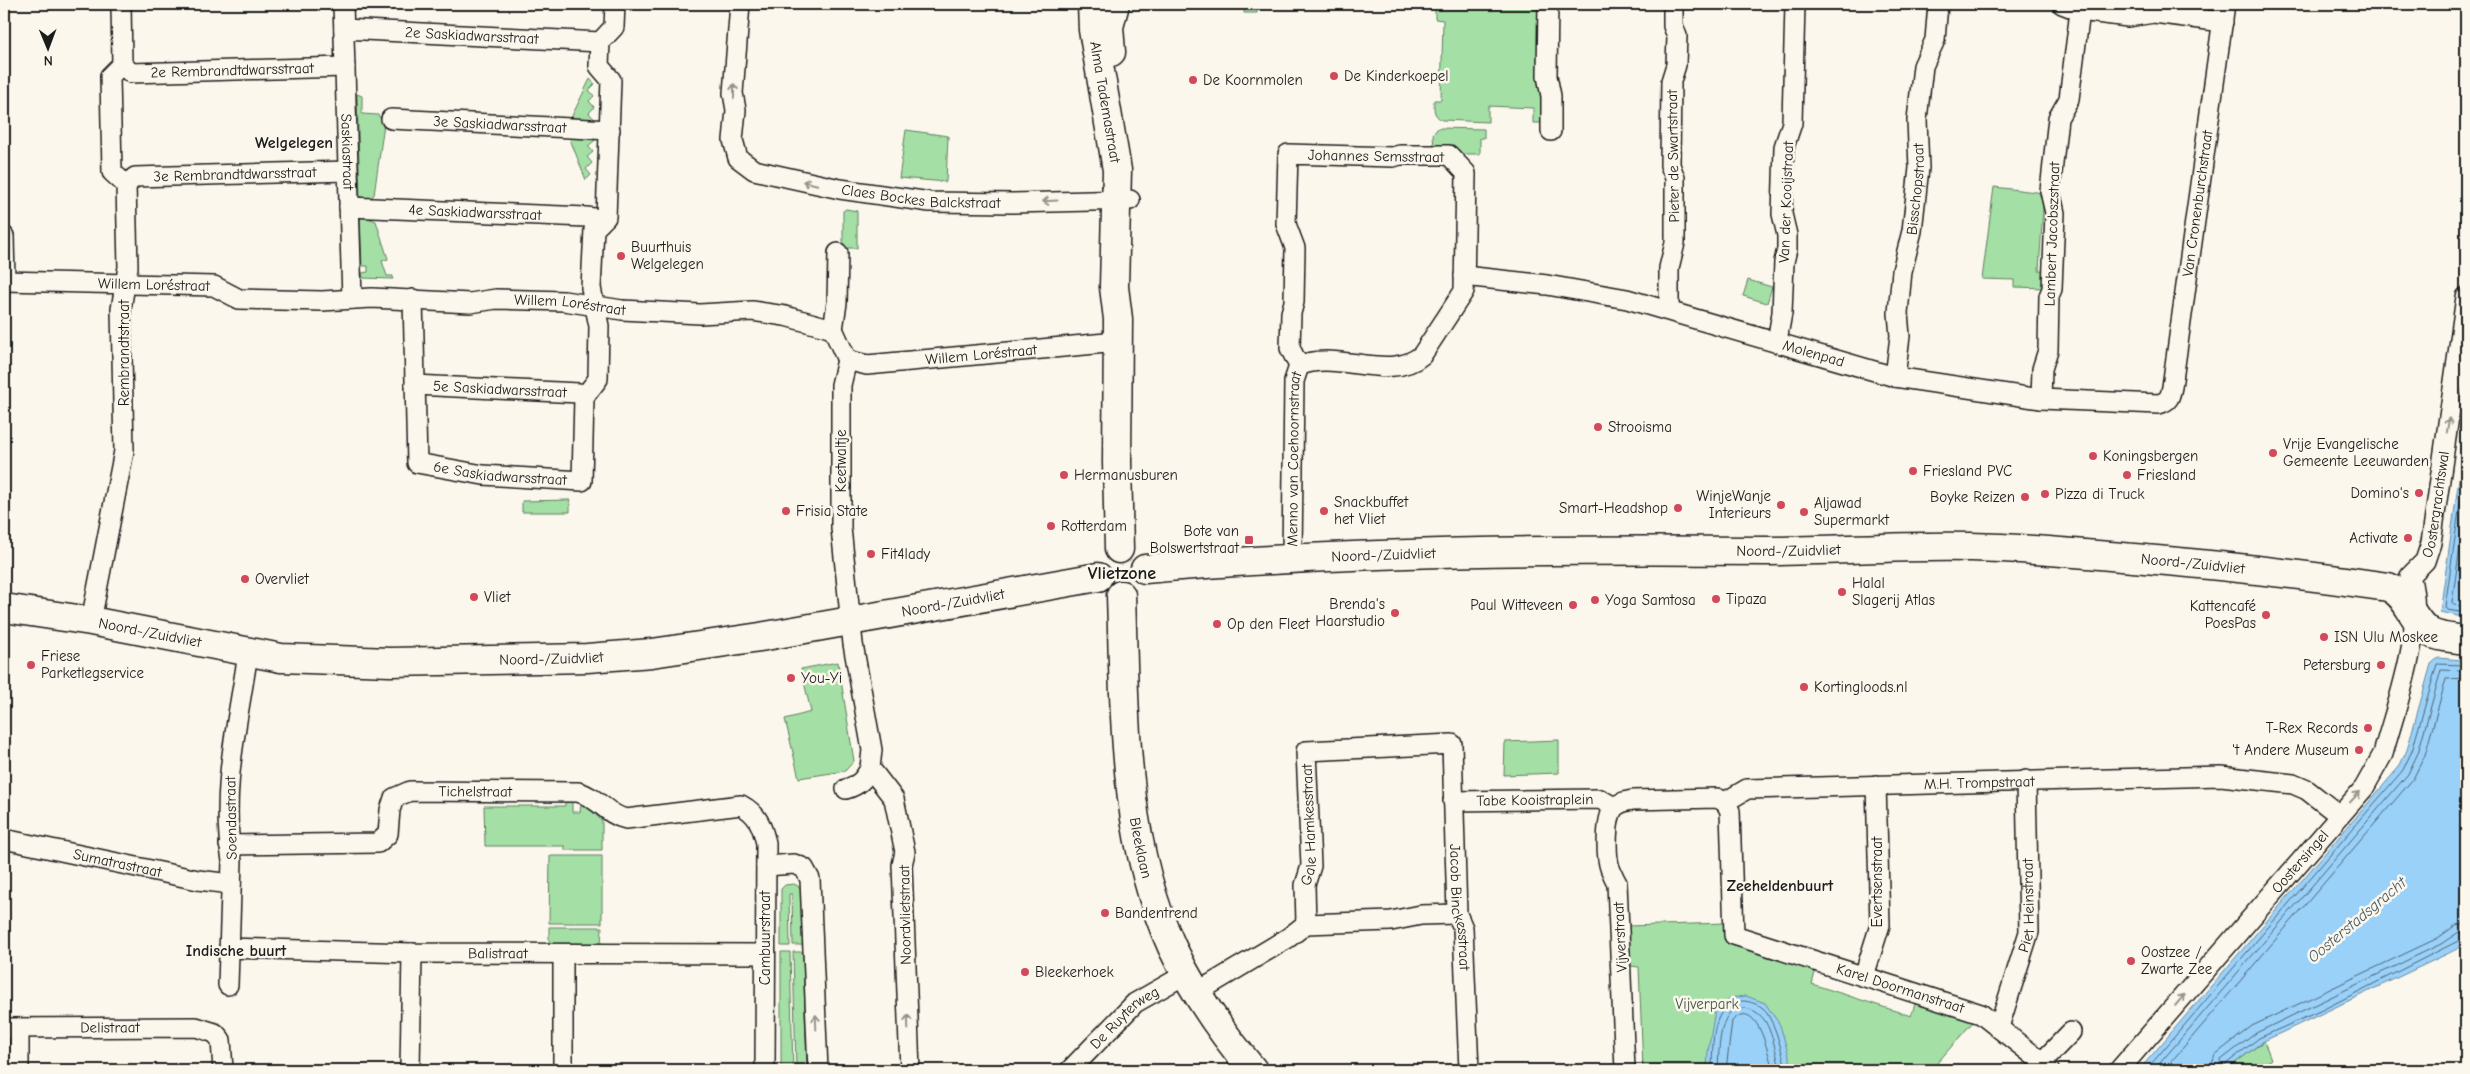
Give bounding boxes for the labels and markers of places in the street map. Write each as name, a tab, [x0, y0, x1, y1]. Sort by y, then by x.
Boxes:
place label: De Kinderkoepel	[1344, 67, 1449, 85]
marker: De Kinderkoepel	[1328, 70, 1340, 82]
place label: De Koornmolen	[1203, 71, 1303, 89]
marker: De Koornmolen	[1187, 74, 1199, 86]
place label: Buurthuis Welgelegen	[631, 238, 704, 273]
marker: Buurthuis Welgelegen	[615, 250, 627, 262]
place label: Strooisma	[1608, 418, 1672, 436]
marker: Strooisma	[1592, 421, 1604, 433]
place label: Vrije Evangelische Gemeente Leeuwarden	[2283, 435, 2429, 470]
place label: Koningsbergen	[2103, 447, 2198, 465]
marker: Vrije Evangelische Gemeente Leeuwarden	[2267, 447, 2279, 459]
marker: Koningsbergen	[2087, 450, 2099, 462]
place label: Friesland PVC	[1923, 462, 2012, 480]
marker: Friesland PVC	[1907, 465, 1919, 477]
place label: Hermanusburen	[1074, 466, 1178, 484]
place label: Friesland	[2137, 466, 2196, 484]
marker: Hermanusburen	[1058, 469, 1070, 481]
marker: Friesland	[2121, 469, 2133, 481]
place label: Domino's	[2350, 484, 2409, 502]
place label: Pizza di Truck	[2055, 485, 2145, 503]
place label: WinjeWanje Interieurs	[1696, 487, 1771, 522]
marker: Domino's	[2413, 487, 2425, 499]
place label: Boyke Reizen	[1930, 488, 2015, 506]
marker: Pizza di Truck	[2039, 488, 2051, 500]
marker: Boyke Reizen	[2019, 491, 2031, 503]
place label: Snackbuffet het Vliet	[1334, 493, 1409, 528]
place label: Aljawad Supermarkt	[1814, 494, 1890, 529]
place label: Smart-Headshop	[1559, 499, 1668, 517]
marker: WinjeWanje Interieurs	[1775, 499, 1787, 511]
place label: Frisia State	[796, 502, 868, 520]
marker: Smart-Headshop	[1672, 502, 1684, 514]
marker: Frisia State	[780, 505, 792, 517]
marker: Snackbuffet het Vliet	[1318, 505, 1330, 517]
marker: Aljawad Supermarkt	[1798, 506, 1810, 518]
place label: Rotterdam	[1061, 517, 1127, 535]
marker: Rotterdam	[1045, 520, 1057, 532]
place label: Bote van Bolswertstraat	[1150, 522, 1240, 557]
place label: Activate	[2349, 529, 2398, 547]
marker: Activate	[2402, 532, 2414, 544]
marker: Bote van Bolswertstraat	[1243, 534, 1255, 546]
place label: Fit4lady	[881, 545, 931, 563]
marker: Fit4lady	[865, 548, 877, 560]
place label: Overvliet	[255, 570, 310, 588]
marker: Overvliet	[239, 573, 251, 585]
place label: Halal Slagerij Atlas	[1852, 574, 1935, 609]
marker: Halal Slagerij Atlas	[1836, 586, 1848, 598]
place label: Vliet	[484, 588, 511, 606]
place label: Tipaza	[1726, 590, 1767, 608]
marker: Vliet	[468, 591, 480, 603]
place label: Yoga Samtosa	[1605, 591, 1696, 609]
marker: Tipaza	[1710, 593, 1722, 605]
marker: Yoga Samtosa	[1589, 594, 1601, 606]
place label: Brenda's Haarstudio	[1315, 595, 1385, 630]
place label: Paul Witteveen	[1470, 596, 1563, 614]
place label: Kattencafé PoesPas	[2190, 597, 2256, 632]
marker: Paul Witteveen	[1567, 599, 1579, 611]
marker: Brenda's Haarstudio	[1389, 607, 1401, 619]
marker: Kattencafé PoesPas	[2260, 609, 2272, 621]
place label: Op den Fleet	[1227, 615, 1310, 633]
marker: Op den Fleet	[1211, 618, 1223, 630]
place label: ISN Ulu Moskee	[2334, 628, 2438, 646]
marker: ISN Ulu Moskee	[2318, 631, 2330, 643]
place label: Friese Parketlegservice	[41, 647, 145, 682]
place label: Petersburg	[2303, 656, 2371, 674]
marker: Friese Parketlegservice	[25, 659, 37, 671]
marker: Petersburg	[2375, 659, 2387, 671]
place label: You-Yi	[801, 669, 842, 687]
marker: You-Yi	[785, 672, 797, 684]
place label: Kortingloods.nl	[1814, 678, 1907, 696]
marker: Kortingloods.nl	[1798, 681, 1810, 693]
place label: T-Rex Records	[2266, 719, 2358, 737]
marker: T-Rex Records	[2362, 722, 2374, 734]
place label: 't Andere Museum	[2232, 741, 2349, 759]
marker: 't Andere Museum	[2353, 744, 2365, 756]
place label: Bandentrend	[1115, 904, 1198, 922]
marker: Bandentrend	[1099, 907, 1111, 919]
place label: Oostzee / Zwarte Zee	[2141, 943, 2213, 978]
marker: Oostzee / Zwarte Zee	[2125, 955, 2137, 967]
place label: Bleekerhoek	[1035, 963, 1115, 981]
marker: Bleekerhoek	[1019, 966, 1031, 978]

